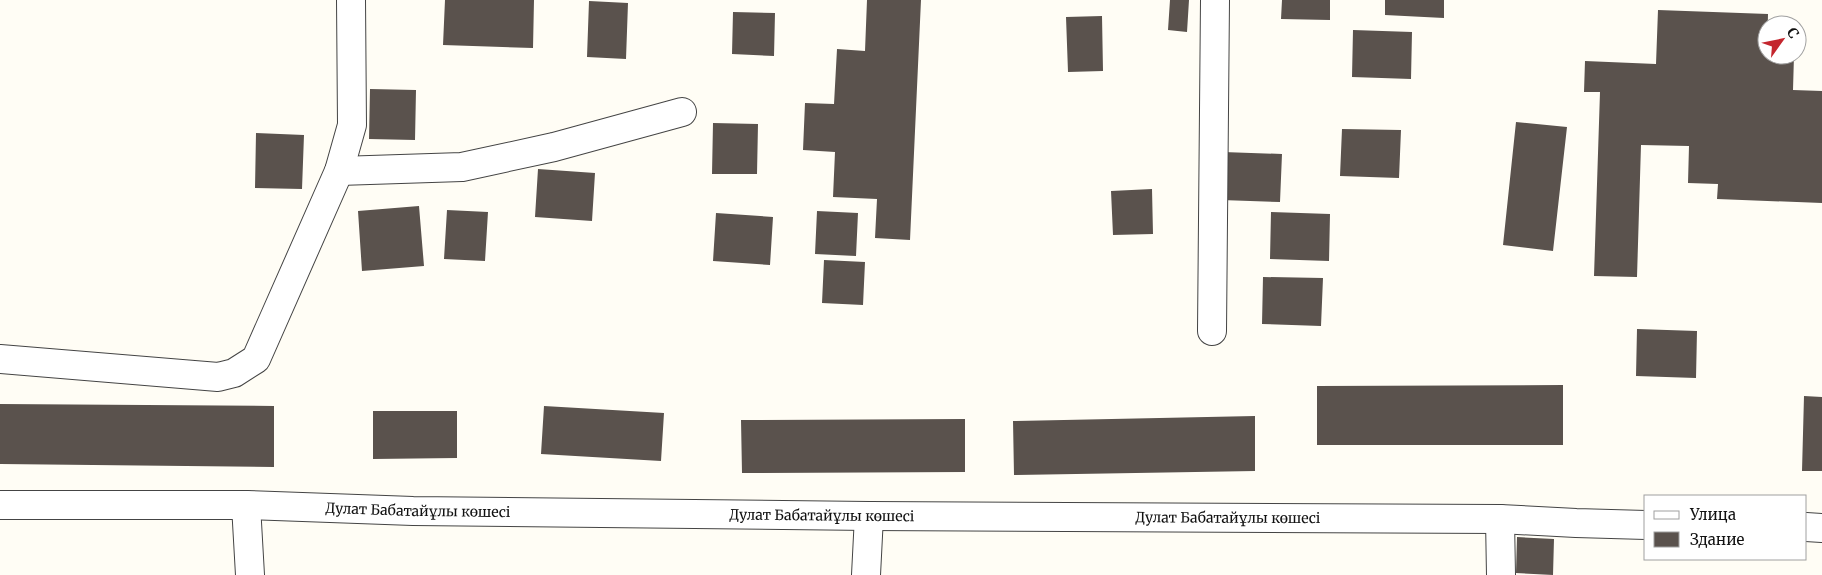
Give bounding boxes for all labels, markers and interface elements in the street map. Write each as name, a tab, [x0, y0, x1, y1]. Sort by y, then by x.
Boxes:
north arrow	[1757, 15, 1807, 65]
text: С	[1783, 24, 1803, 42]
legend	[1644, 495, 1807, 560]
street label: Дулат Бабатайұлы көшесі	[325, 499, 511, 521]
street label: Дулат Бабатайұлы көшесі	[729, 505, 915, 525]
text: Улица	[1689, 505, 1736, 524]
street label: Дулат Бабатайұлы көшесі	[1135, 508, 1321, 527]
text: Здание	[1690, 530, 1744, 549]

